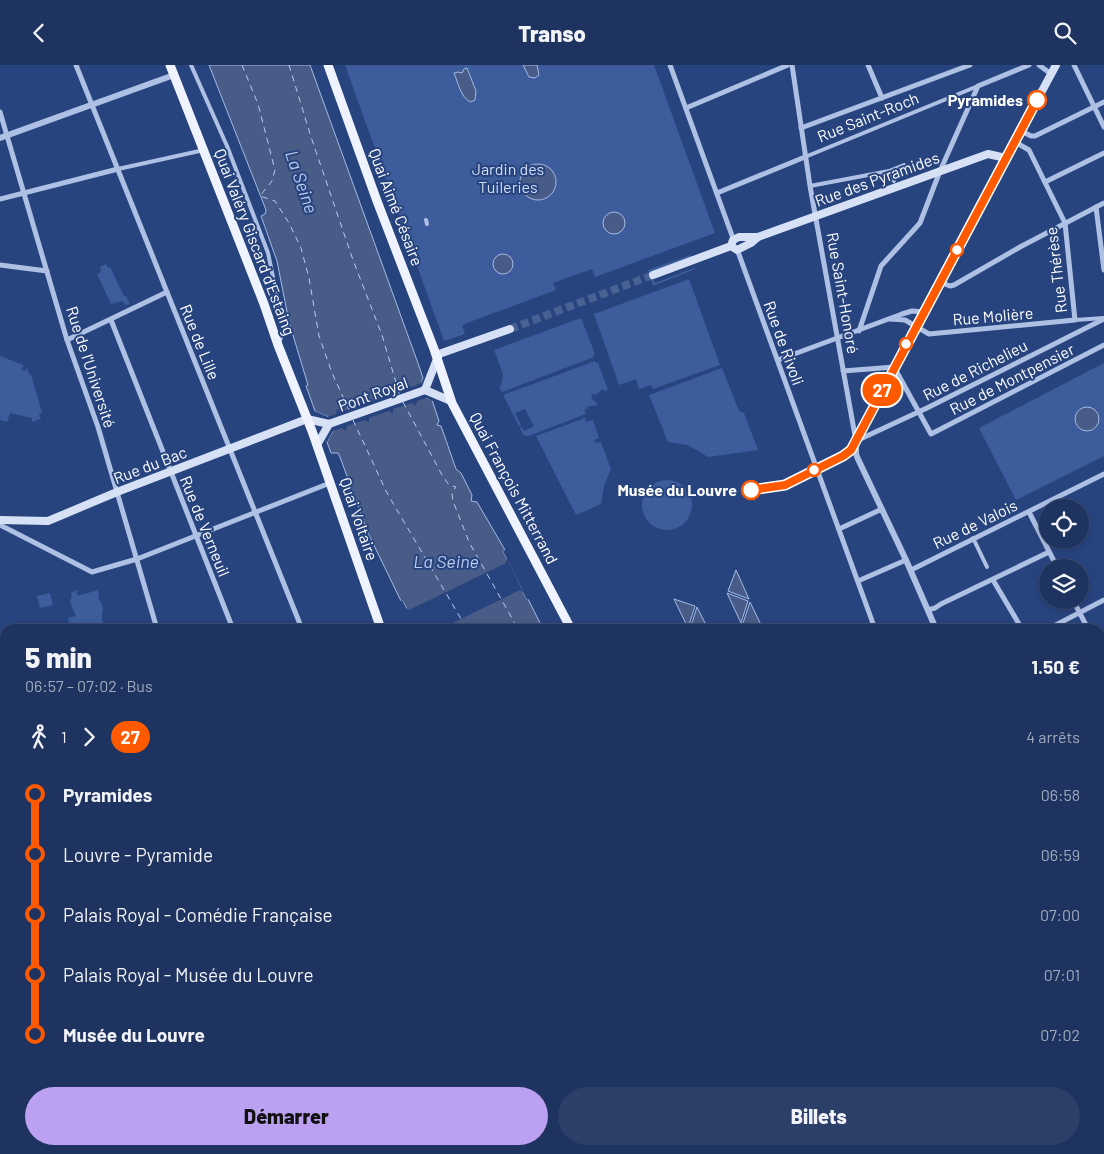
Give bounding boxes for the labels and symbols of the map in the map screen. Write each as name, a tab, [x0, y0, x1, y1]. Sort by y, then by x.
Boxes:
street label: Rue Saint-Roch	[814, 88, 921, 145]
place label: Pyramides	[948, 90, 1023, 109]
marker: Pyramides	[1027, 90, 1047, 110]
street label: Quai Aimé Césaire	[365, 145, 428, 268]
street label: Quai Valéry Giscard d'Estaing	[211, 146, 300, 338]
water label: La Seine	[281, 147, 323, 216]
street label: Rue des Pyramides	[812, 147, 942, 210]
park label: Jardin des Tuileries	[472, 159, 544, 196]
street label: Rue Thérèse	[1041, 226, 1070, 314]
street label: Rue Saint-Honoré	[823, 231, 864, 355]
unlabelled marker	[950, 243, 964, 257]
street label: Rue de Rivoli	[760, 298, 808, 388]
street label: Rue de Lille	[177, 301, 224, 382]
street label: Rue Molière	[952, 303, 1034, 328]
street label: Rue de l'Université	[63, 304, 120, 430]
street label: Rue de Richelieu	[919, 335, 1030, 404]
unlabelled marker	[899, 337, 913, 351]
street label: Rue de Montpensier	[946, 339, 1077, 418]
street label: Pont Royal	[335, 372, 410, 415]
line badge: 27	[860, 374, 904, 406]
street label: Quai François Mitterrand	[466, 409, 563, 567]
street label: Rue du Bac	[110, 442, 189, 487]
unlabelled marker	[807, 463, 821, 477]
street label: Rue de Verneuil	[177, 473, 234, 579]
street label: Quai Voltaire	[336, 475, 383, 563]
place label: Musée du Louvre	[617, 480, 737, 499]
marker: Musée du Louvre	[741, 480, 761, 500]
street label: Rue de Valois	[929, 495, 1020, 552]
water label: La Seine	[413, 550, 479, 572]

